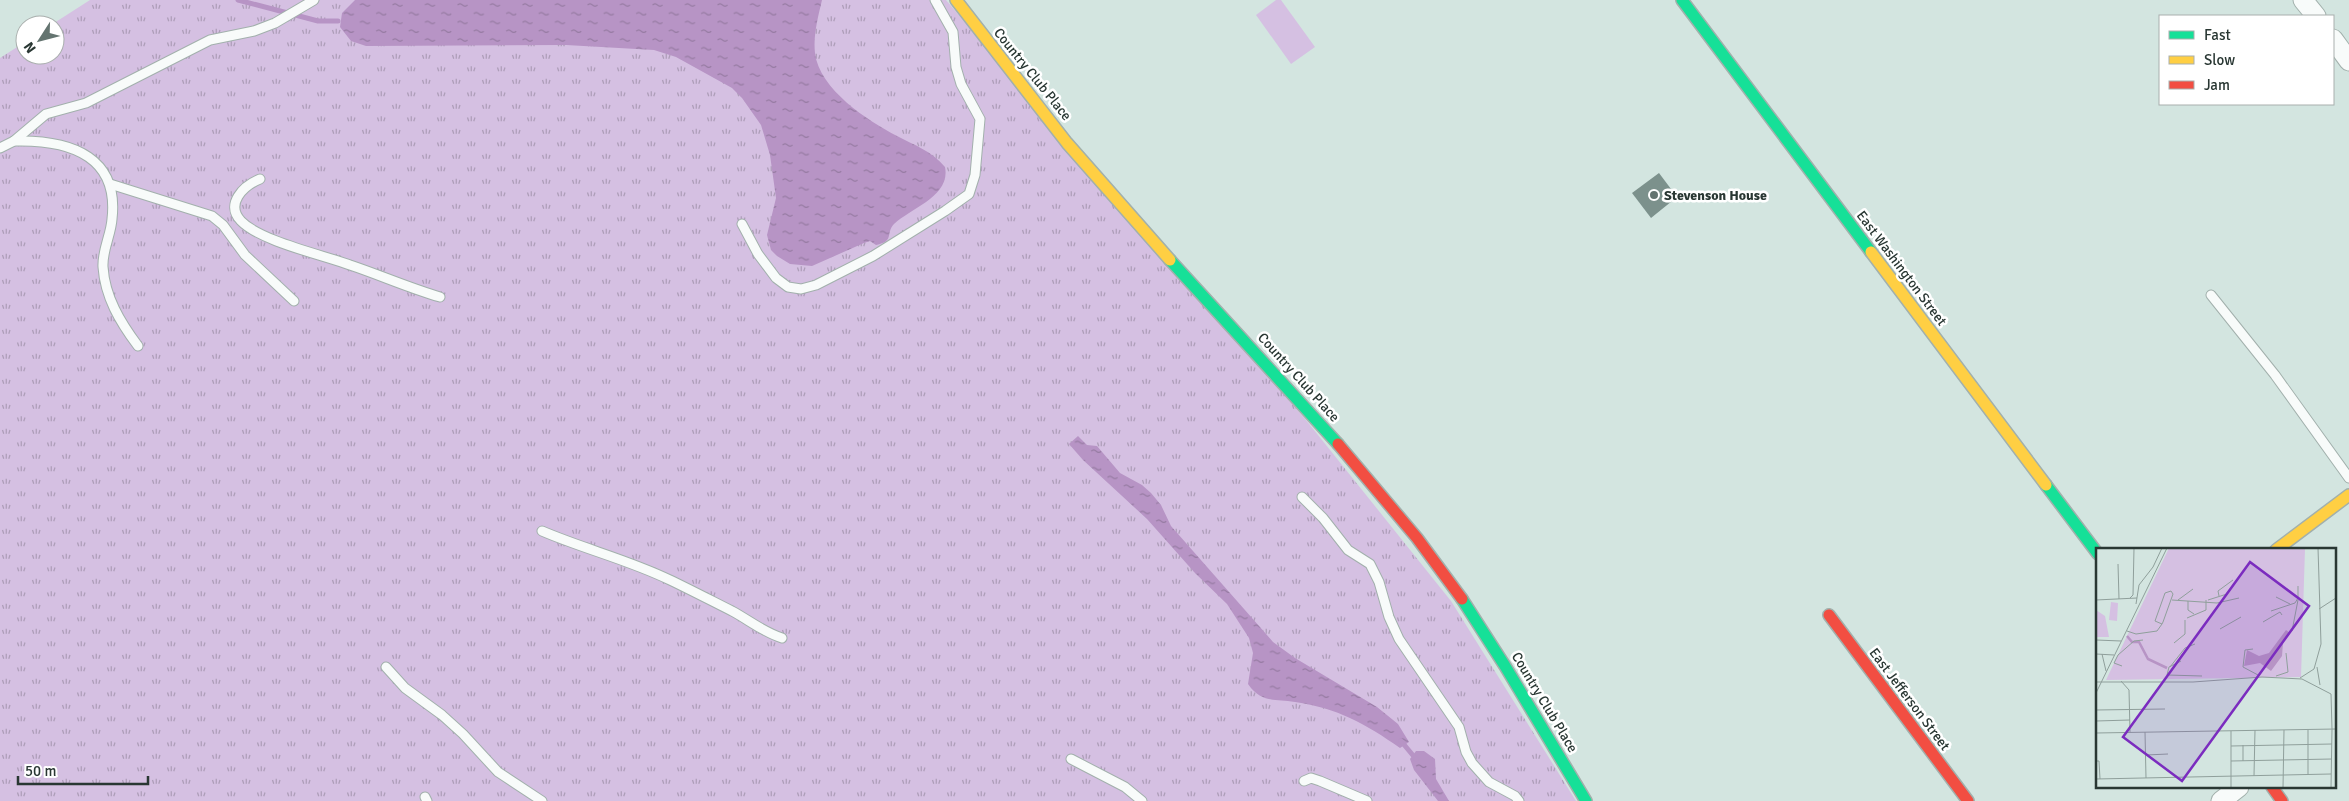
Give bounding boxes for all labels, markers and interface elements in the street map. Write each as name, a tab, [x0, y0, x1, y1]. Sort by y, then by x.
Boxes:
north arrow	[15, 15, 65, 65]
legend	[2159, 15, 2334, 105]
street label: Country Club Place	[990, 25, 1075, 124]
text: Fast	[2204, 26, 2231, 44]
text: N	[20, 38, 40, 56]
text: Slow	[2204, 51, 2235, 69]
text: Jam	[2204, 76, 2230, 94]
place label: Stevenson House	[1664, 187, 1767, 204]
marker: Stevenson House	[1648, 189, 1660, 201]
street label: East Washington Street	[1853, 208, 1950, 329]
street label: Country Club Place	[1254, 329, 1343, 425]
inset map	[2096, 548, 2336, 788]
street label: East Jefferson Street	[1866, 645, 1954, 754]
street label: Country Club Place	[1508, 649, 1581, 756]
scale bar	[18, 754, 148, 786]
text: 50 m	[25, 762, 56, 780]

